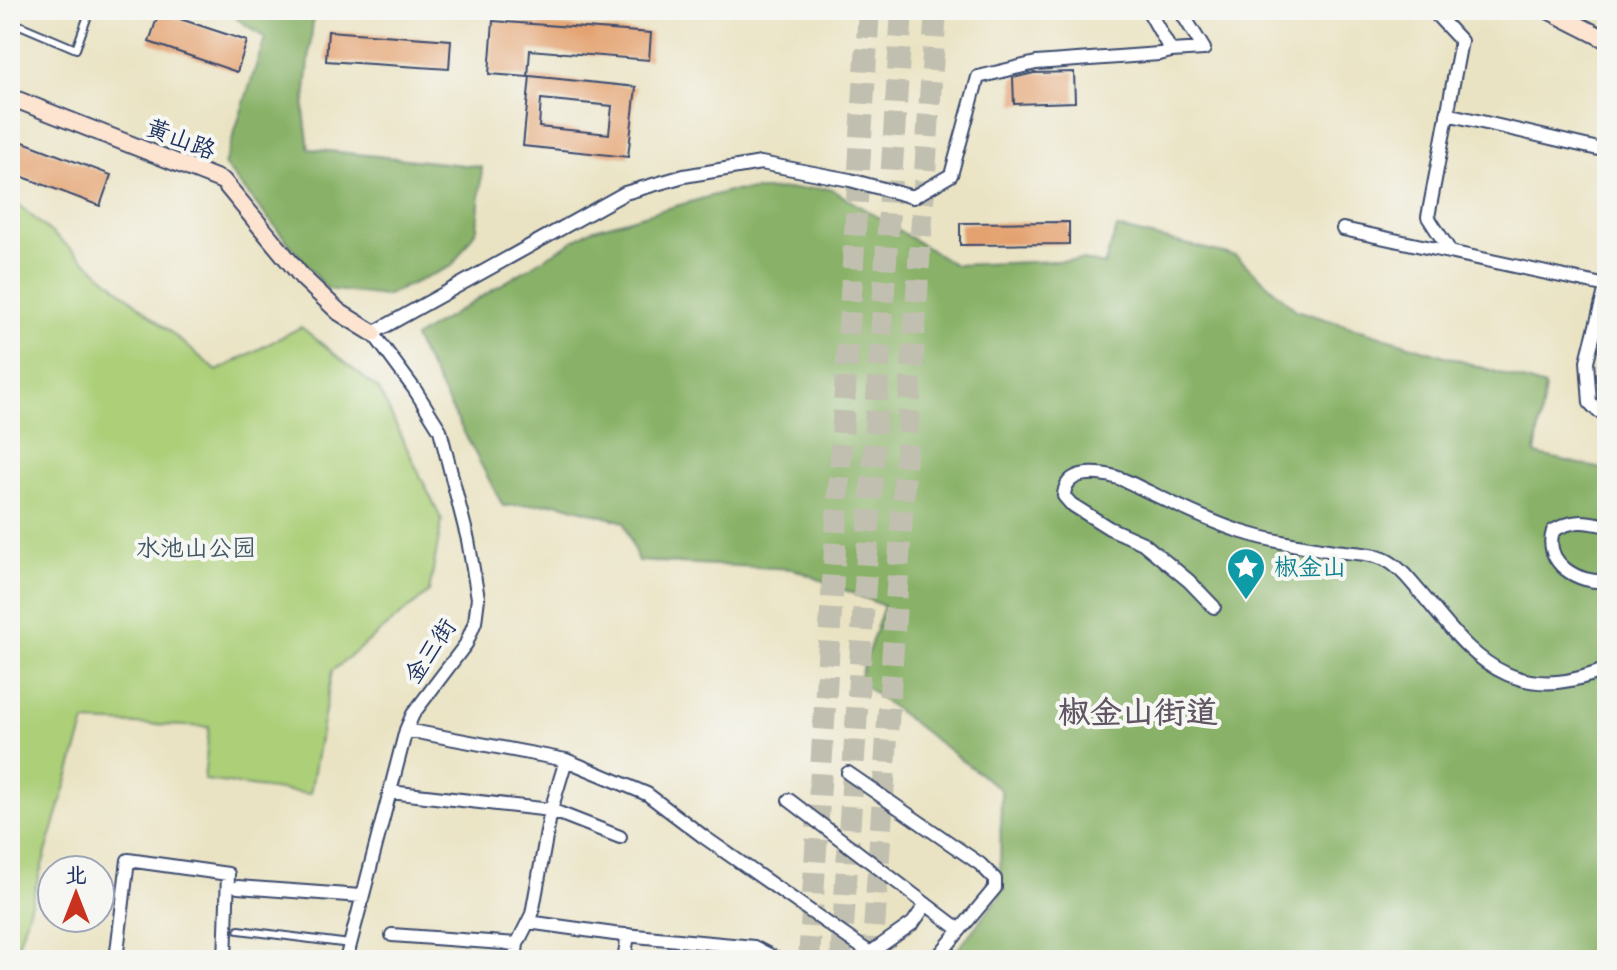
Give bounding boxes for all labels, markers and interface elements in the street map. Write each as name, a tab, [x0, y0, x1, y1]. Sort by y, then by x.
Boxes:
street label: 黄山路	[142, 111, 220, 167]
park label: 水池山公园	[136, 532, 256, 564]
place icon: 椒金山	[1225, 546, 1267, 601]
place label: 椒金山	[1274, 551, 1346, 583]
street label: 金三街	[397, 612, 463, 690]
district label: 椒金山街道	[1058, 690, 1218, 733]
north arrow	[36, 854, 116, 934]
text: 北	[65, 860, 87, 889]

